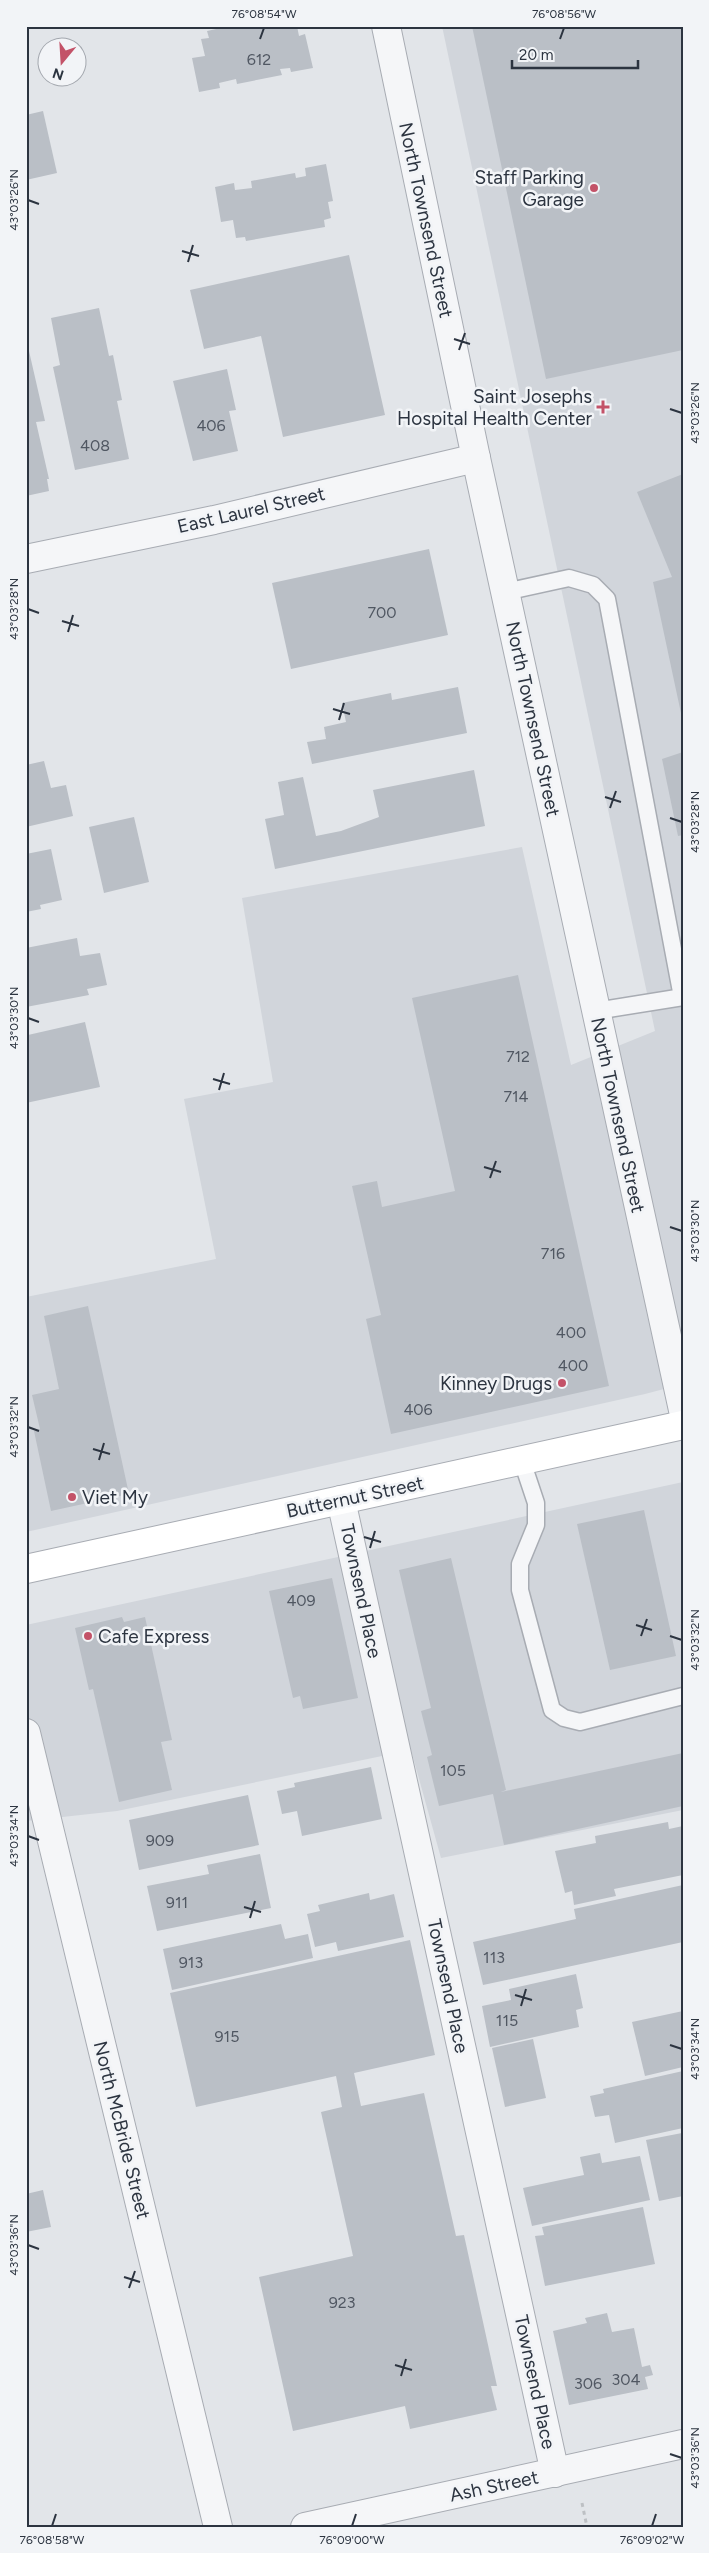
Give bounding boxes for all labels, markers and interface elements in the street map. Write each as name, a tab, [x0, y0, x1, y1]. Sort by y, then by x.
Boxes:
text: 76°08'54"W	[232, 7, 297, 21]
text: 76°08'56"W	[532, 7, 597, 21]
north arrow	[38, 38, 88, 88]
scale bar	[512, 38, 638, 70]
text: 20 m	[519, 46, 553, 64]
house number: 612	[247, 50, 271, 69]
text: N	[50, 64, 66, 84]
street label: North Townsend Street	[394, 120, 458, 320]
place label: Staff Parking Garage	[474, 166, 584, 211]
text: 43°03'26"N	[7, 169, 21, 231]
marker: Staff Parking Garage	[588, 182, 600, 194]
text: 43°03'26"N	[688, 382, 702, 444]
place label: Saint Josephs Hospital Health Center	[397, 385, 593, 430]
marker: Saint Josephs Hospital Health Center	[596, 400, 610, 414]
house number: 406	[196, 416, 226, 435]
house number: 408	[80, 436, 110, 455]
street label: East Laurel Street	[175, 482, 327, 538]
text: 43°03'28"N	[7, 578, 21, 640]
house number: 700	[367, 603, 397, 622]
street label: North Townsend Street	[501, 619, 565, 819]
text: 43°03'28"N	[688, 791, 702, 853]
text: 43°03'30"N	[7, 987, 21, 1049]
street label: North Townsend Street	[586, 1015, 650, 1215]
house number: 712	[506, 1047, 530, 1066]
house number: 714	[503, 1087, 529, 1106]
text: 43°03'30"N	[688, 1200, 702, 1262]
house number: 716	[541, 1244, 565, 1263]
house number: 400	[556, 1323, 586, 1342]
house number: 400	[558, 1356, 588, 1375]
place label: Kinney Drugs	[440, 1372, 552, 1395]
marker: Kinney Drugs	[556, 1377, 568, 1389]
text: 43°03'32"N	[7, 1396, 21, 1458]
house number: 406	[403, 1400, 433, 1419]
street label: Butternut Street	[284, 1471, 426, 1523]
place label: Viet My	[82, 1486, 148, 1509]
marker: Viet My	[66, 1491, 78, 1503]
street label: Townsend Place	[336, 1522, 386, 1660]
house number: 409	[286, 1591, 316, 1610]
text: 43°03'32"N	[688, 1609, 702, 1671]
place label: Cafe Express	[98, 1625, 210, 1648]
marker: Cafe Express	[82, 1630, 94, 1642]
house number: 105	[440, 1761, 466, 1780]
text: 43°03'34"N	[7, 1805, 21, 1867]
house number: 909	[146, 1831, 174, 1850]
house number: 911	[166, 1893, 188, 1912]
street label: Townsend Place	[423, 1917, 473, 2055]
house number: 113	[483, 1948, 505, 1967]
house number: 913	[179, 1953, 203, 1972]
house number: 115	[496, 2011, 518, 2030]
text: 43°03'34"N	[688, 2018, 702, 2080]
house number: 915	[215, 2027, 239, 2046]
street label: North McBride Street	[89, 2039, 155, 2221]
text: 43°03'36"N	[7, 2214, 21, 2276]
house number: 923	[329, 2293, 355, 2312]
street label: Townsend Place	[510, 2313, 560, 2451]
house number: 304	[612, 2370, 641, 2389]
house number: 306	[574, 2374, 602, 2393]
text: 43°03'36"N	[688, 2427, 702, 2489]
street label: Ash Street	[447, 2465, 541, 2507]
text: 76°08'58"W	[20, 2533, 85, 2547]
text: 76°09'00"W	[319, 2533, 385, 2547]
text: 76°09'02"W	[620, 2533, 685, 2547]

